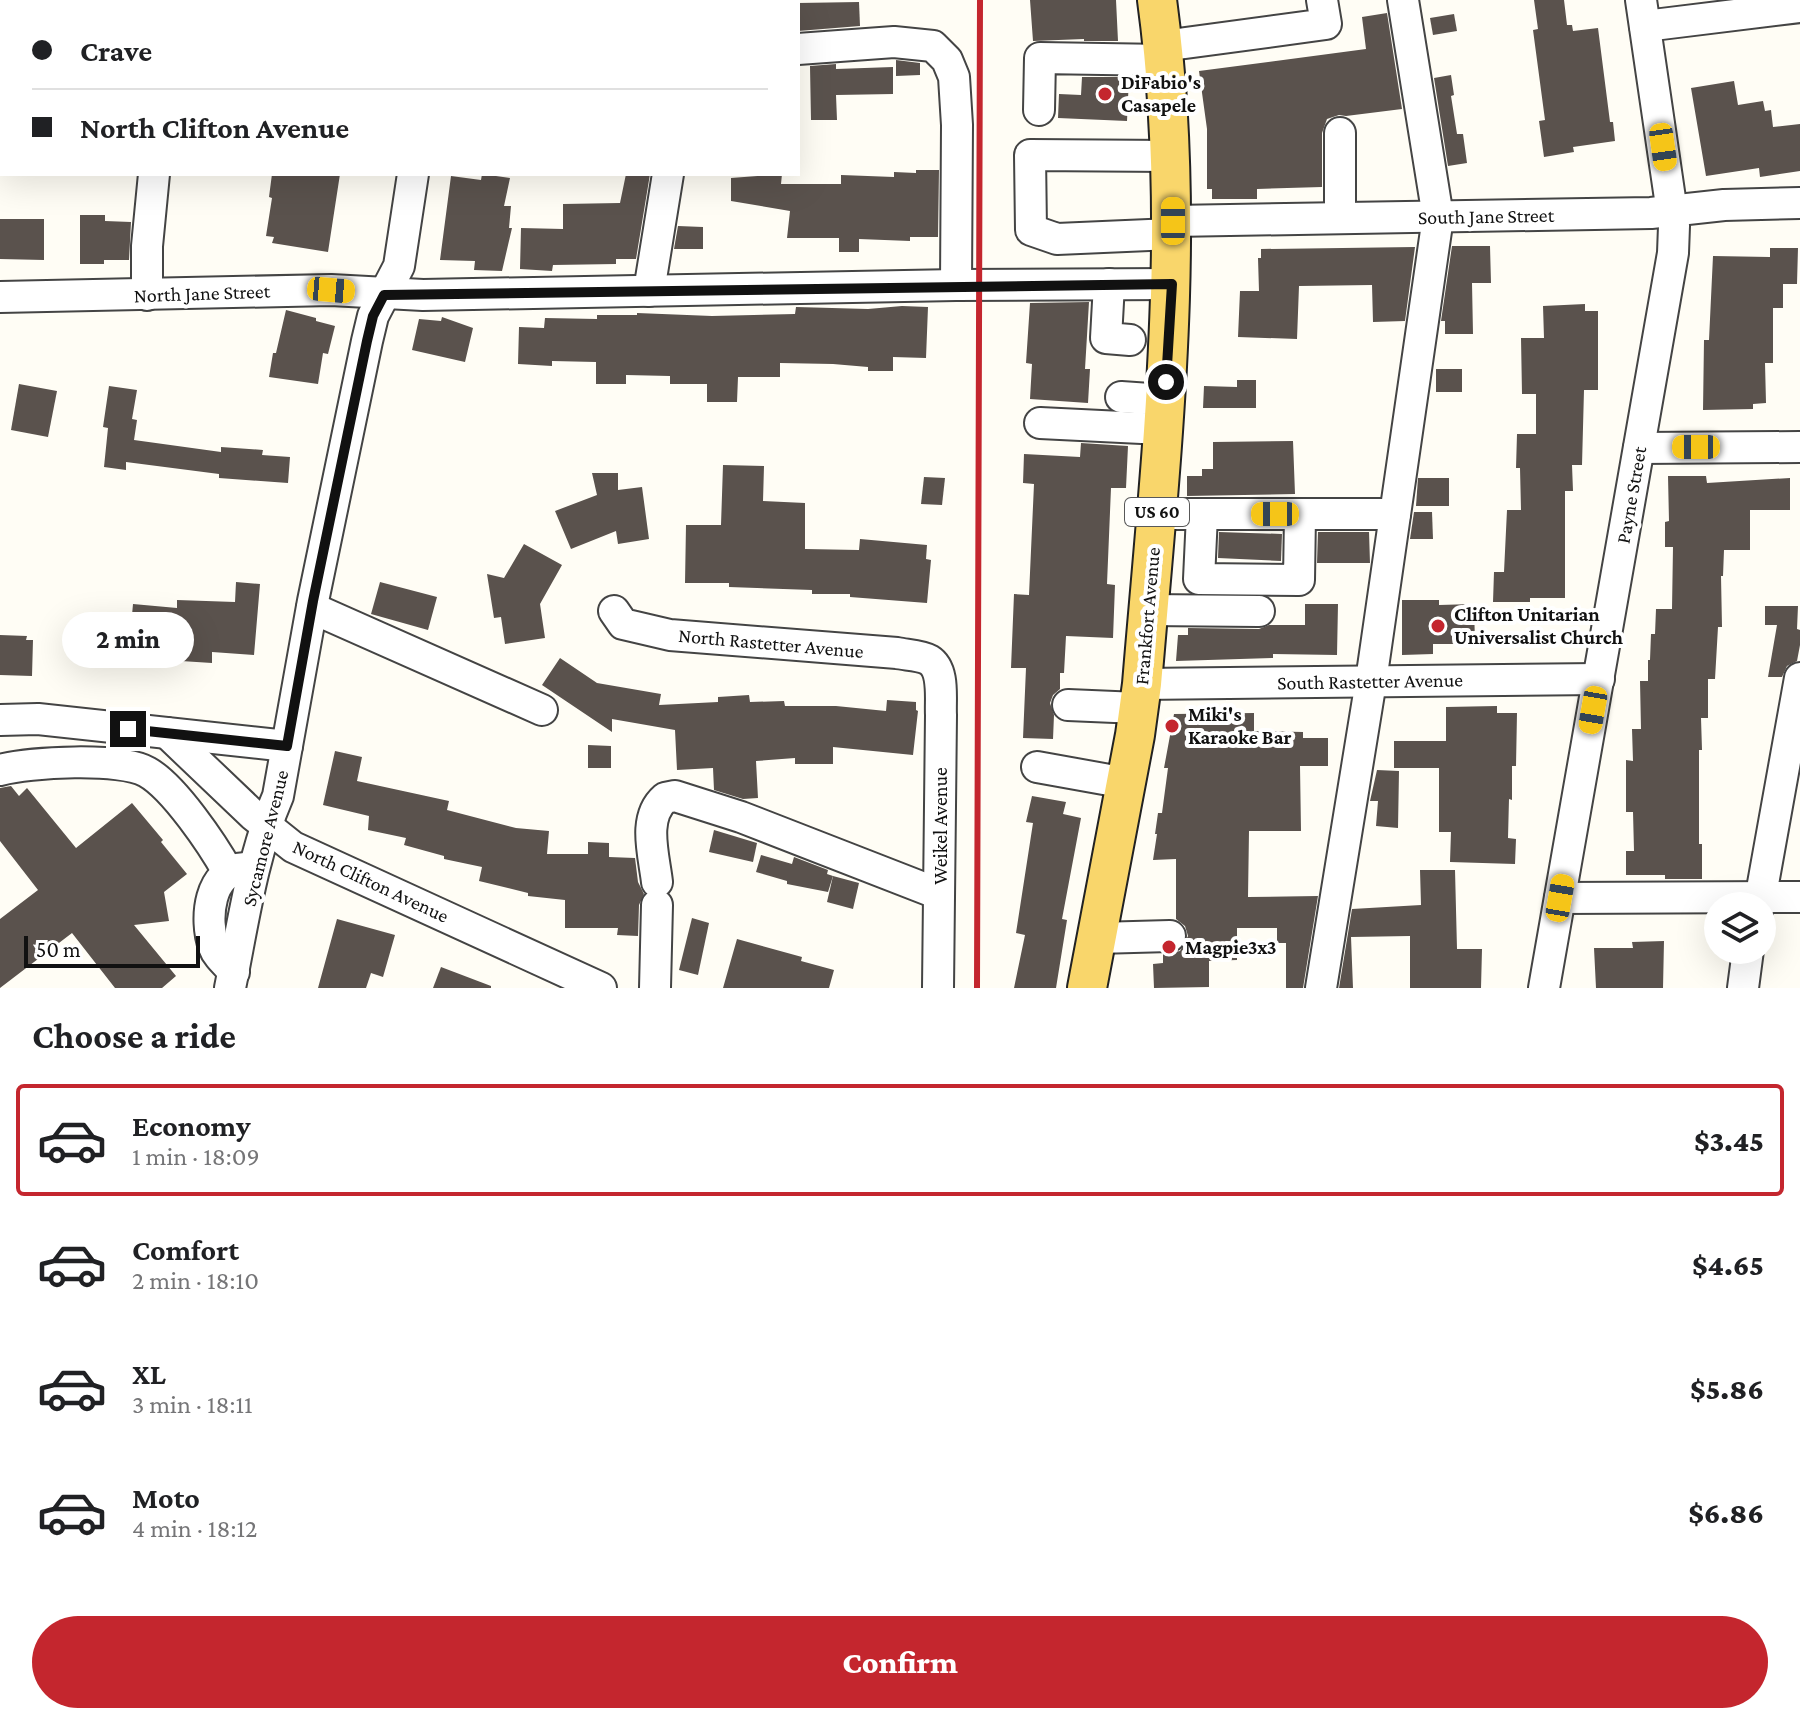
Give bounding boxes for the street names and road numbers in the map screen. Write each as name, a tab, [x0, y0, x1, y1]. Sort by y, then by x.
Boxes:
street label: South Jane Street	[1418, 204, 1555, 229]
street label: North Jane Street	[133, 280, 271, 307]
street label: Payne Street	[1612, 444, 1651, 545]
road number: US 60	[1125, 498, 1189, 526]
street label: Frankfort Avenue	[1130, 546, 1164, 686]
street label: North Rastetter Avenue	[677, 624, 865, 662]
street label: South Rastetter Avenue	[1277, 668, 1463, 694]
street label: Sycamore Avenue	[237, 767, 294, 909]
street label: Weikel Avenue	[929, 767, 951, 885]
street label: North Clifton Avenue	[290, 835, 453, 927]

